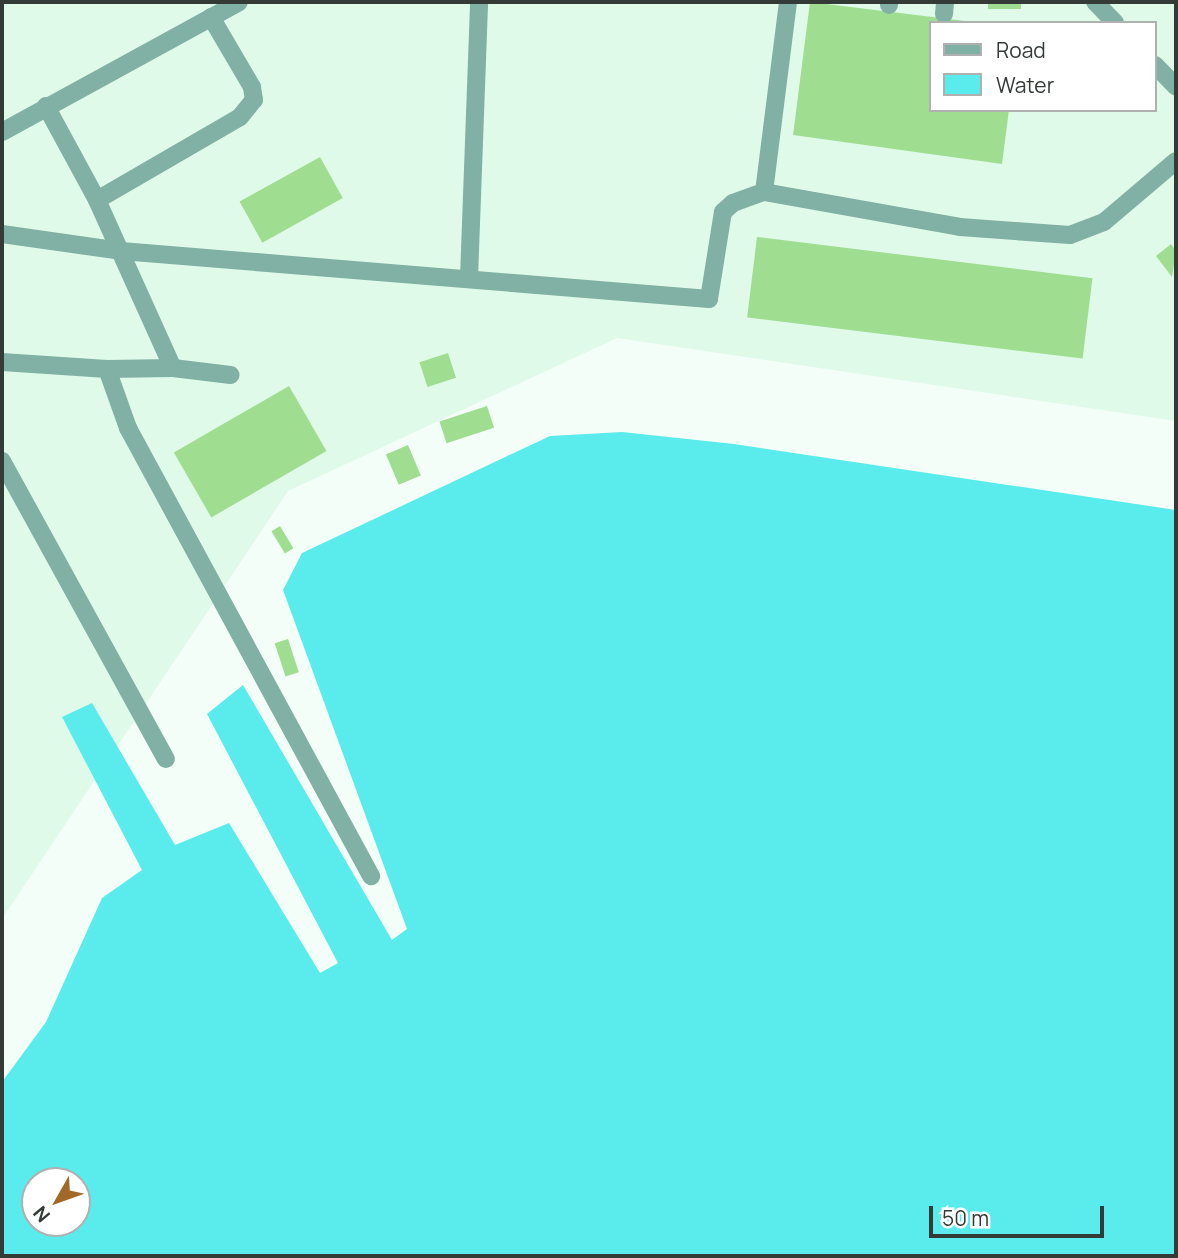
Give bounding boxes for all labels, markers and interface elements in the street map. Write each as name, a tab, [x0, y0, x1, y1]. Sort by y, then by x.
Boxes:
legend	[930, 21, 1157, 112]
text: Road	[996, 36, 1046, 64]
text: Water	[996, 71, 1054, 99]
north arrow	[21, 1167, 91, 1237]
scale bar	[933, 1192, 1108, 1236]
text: N	[27, 1201, 56, 1228]
text: 50 m	[942, 1204, 989, 1232]

